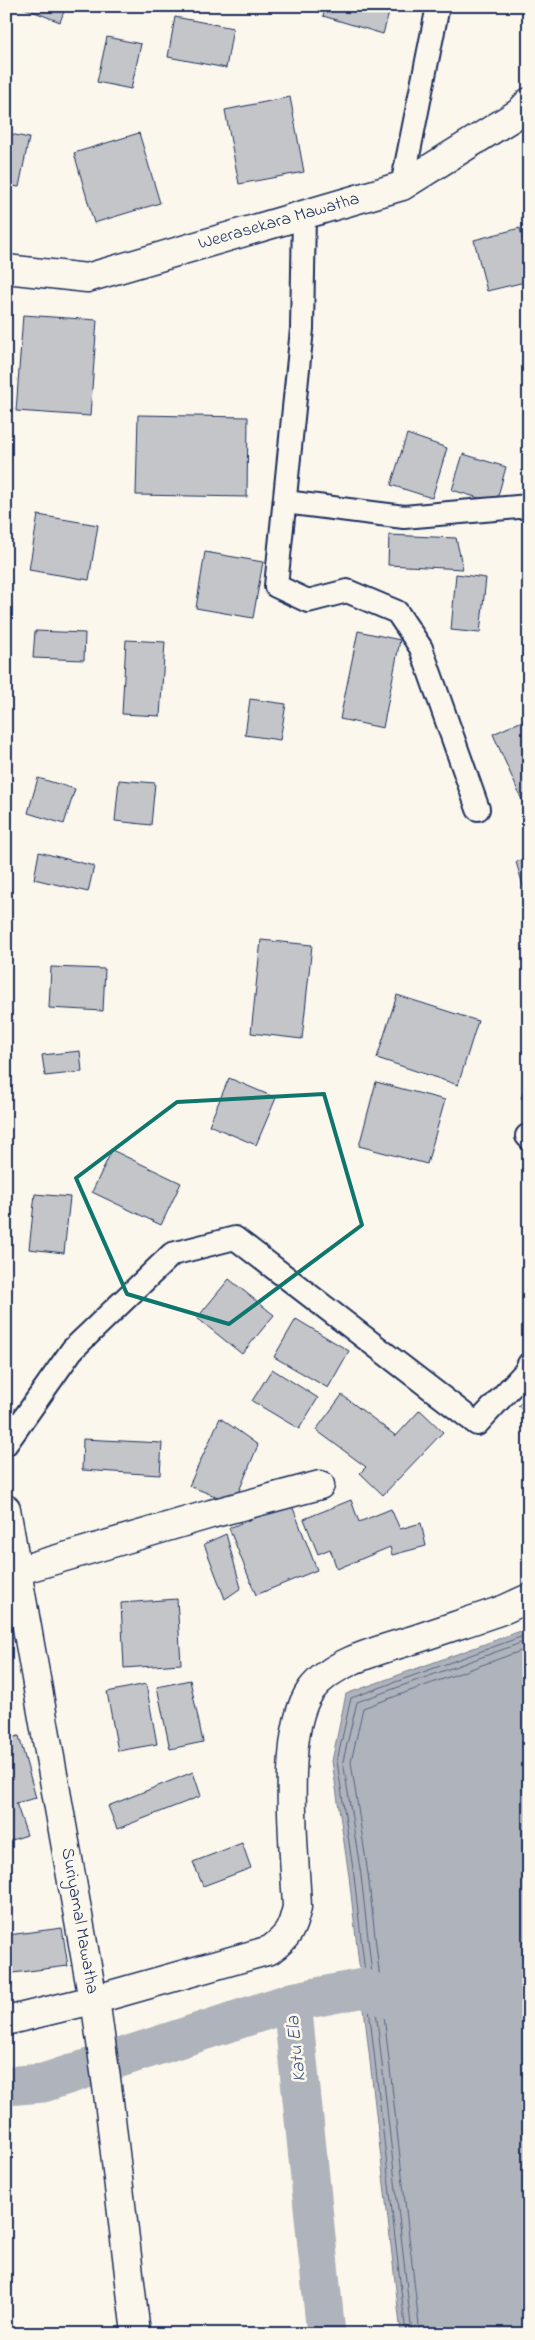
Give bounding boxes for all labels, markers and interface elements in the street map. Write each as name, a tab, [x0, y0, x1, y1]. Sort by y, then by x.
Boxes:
street label: Weerasekara Mawatha	[195, 187, 363, 257]
street label: Suriyamal Mawatha	[53, 1846, 105, 1996]
water label: Katu Ela	[280, 2014, 314, 2083]

